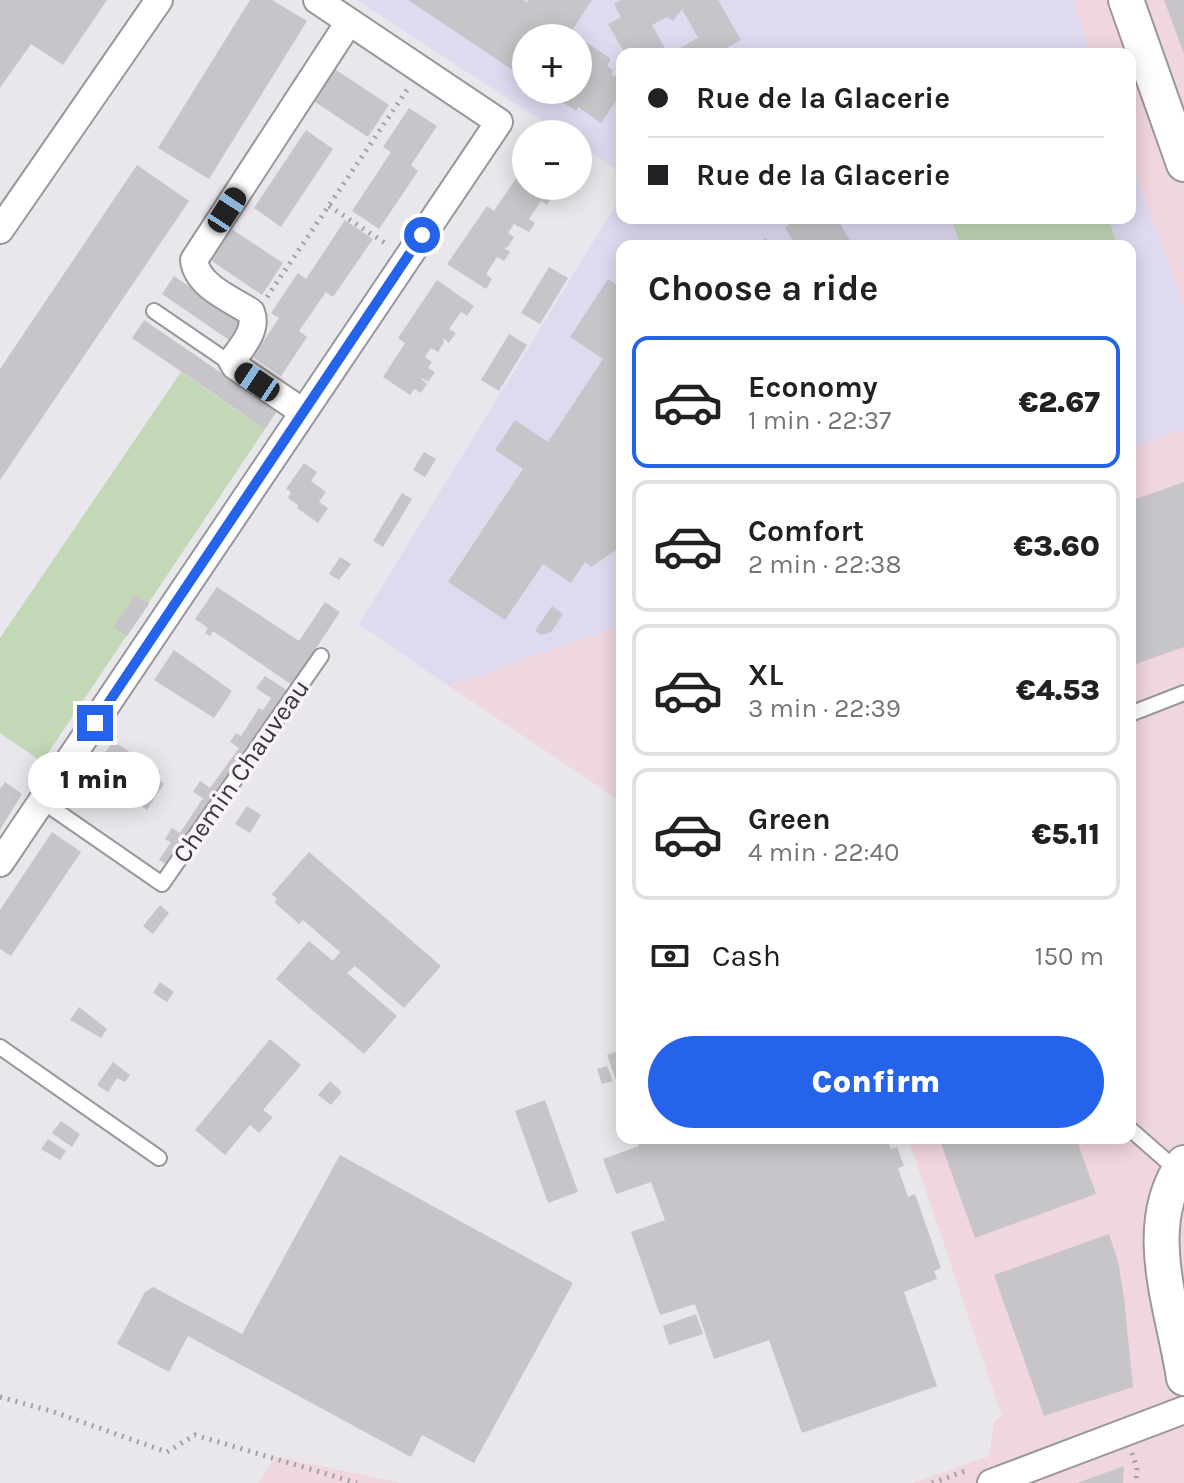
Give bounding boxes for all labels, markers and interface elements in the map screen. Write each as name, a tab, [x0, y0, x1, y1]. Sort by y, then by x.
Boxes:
map controls	[512, 24, 592, 200]
button: +	[512, 24, 592, 104]
text: Rue de la Glacerie	[696, 80, 950, 116]
button: −	[512, 120, 592, 200]
text: Rue de la Glacerie	[696, 157, 950, 193]
car	[204, 183, 250, 237]
route start	[404, 217, 440, 253]
text: Choose a ride	[648, 267, 878, 309]
car	[230, 359, 284, 405]
icon: car	[652, 366, 724, 438]
text: Economy	[748, 369, 878, 405]
text: €2.67	[1019, 384, 1100, 420]
text: 1 min · 22:37	[748, 405, 891, 436]
icon: car	[652, 510, 724, 582]
text: Comfort	[748, 513, 864, 549]
text: €3.60	[1014, 528, 1100, 564]
text: 2 min · 22:38	[748, 549, 901, 580]
icon: car	[652, 654, 724, 726]
text: XL	[748, 657, 783, 693]
text: €4.53	[1016, 672, 1100, 708]
street label: Chemin Chauveau	[166, 673, 316, 869]
text: 3 min · 22:39	[748, 693, 901, 724]
route end	[77, 705, 113, 741]
callout: 1 min	[29, 751, 161, 807]
text: 1 min	[60, 764, 128, 795]
icon: car	[652, 798, 724, 870]
text: Green	[748, 801, 831, 837]
text: €5.11	[1032, 816, 1100, 852]
text: 4 min · 22:40	[748, 837, 900, 868]
icon: cash	[648, 934, 692, 978]
text: Cash	[712, 938, 781, 974]
text: 150 m	[1035, 941, 1104, 972]
button: Confirm	[648, 1036, 1104, 1128]

